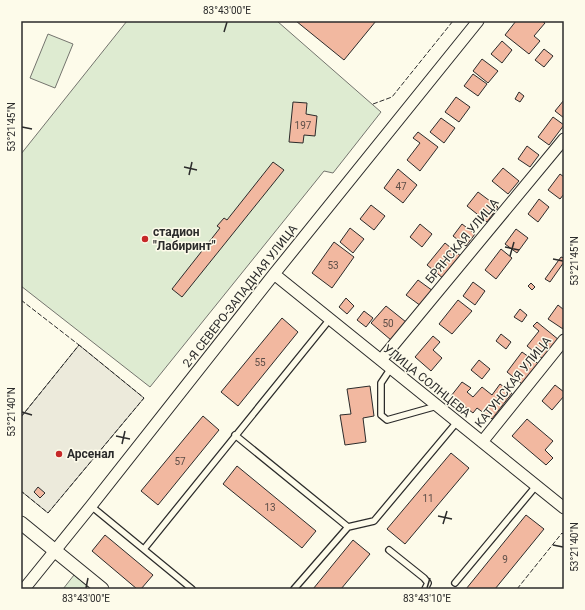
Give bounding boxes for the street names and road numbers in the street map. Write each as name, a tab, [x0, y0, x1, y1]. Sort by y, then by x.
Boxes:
street label: БРЯНСКАЯ УЛИЦА	[422, 196, 502, 286]
street label: 2-Я СЕВЕРО-ЗАПАДНАЯ УЛИЦА	[180, 222, 300, 370]
street label: КАТУНСКАЯ УЛИЦА	[472, 334, 554, 430]
street label: УЛИЦА СОЛНЦЕВА	[381, 342, 473, 420]

